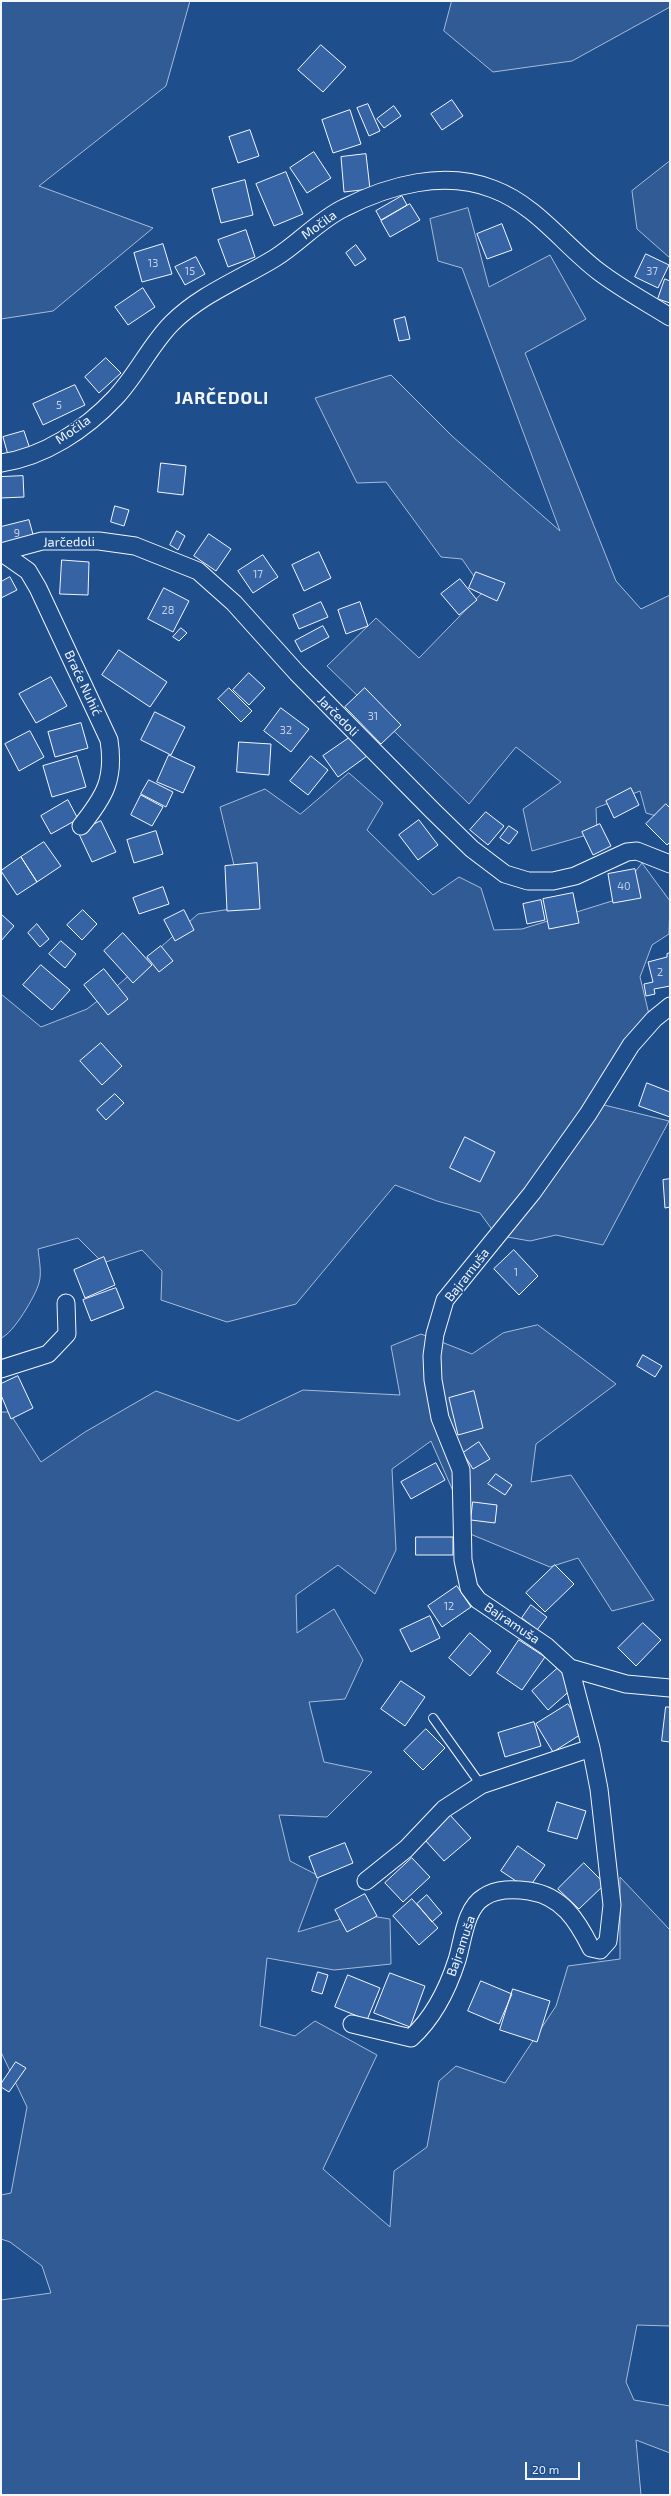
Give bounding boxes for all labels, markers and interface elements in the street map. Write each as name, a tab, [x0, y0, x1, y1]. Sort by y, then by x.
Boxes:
street label: Močila	[298, 207, 340, 243]
house number: 13	[148, 256, 158, 270]
house number: 15	[185, 264, 195, 278]
house number: 37	[646, 264, 658, 278]
district label: JARČEDOLI	[175, 388, 269, 408]
house number: 5	[56, 398, 62, 412]
street label: Močila	[52, 412, 94, 448]
house number: 9	[14, 526, 20, 540]
street label: Jarčedoli	[43, 534, 95, 550]
house number: 17	[253, 567, 263, 581]
house number: 28	[162, 603, 174, 617]
street label: Braće Nuhić	[61, 648, 105, 718]
street label: Jarčedoli	[314, 692, 362, 740]
house number: 31	[368, 709, 378, 723]
house number: 32	[280, 723, 292, 737]
house number: 40	[617, 879, 631, 893]
house number: 2	[657, 965, 663, 979]
street label: Bajramuša	[441, 1245, 493, 1305]
house number: 1	[514, 1265, 518, 1279]
house number: 12	[444, 1599, 454, 1613]
street label: Bajramuša	[481, 1599, 543, 1647]
street label: Bajramuša	[443, 1914, 479, 1978]
scale bar	[527, 2454, 582, 2480]
text: 20 m	[532, 2462, 559, 2476]

